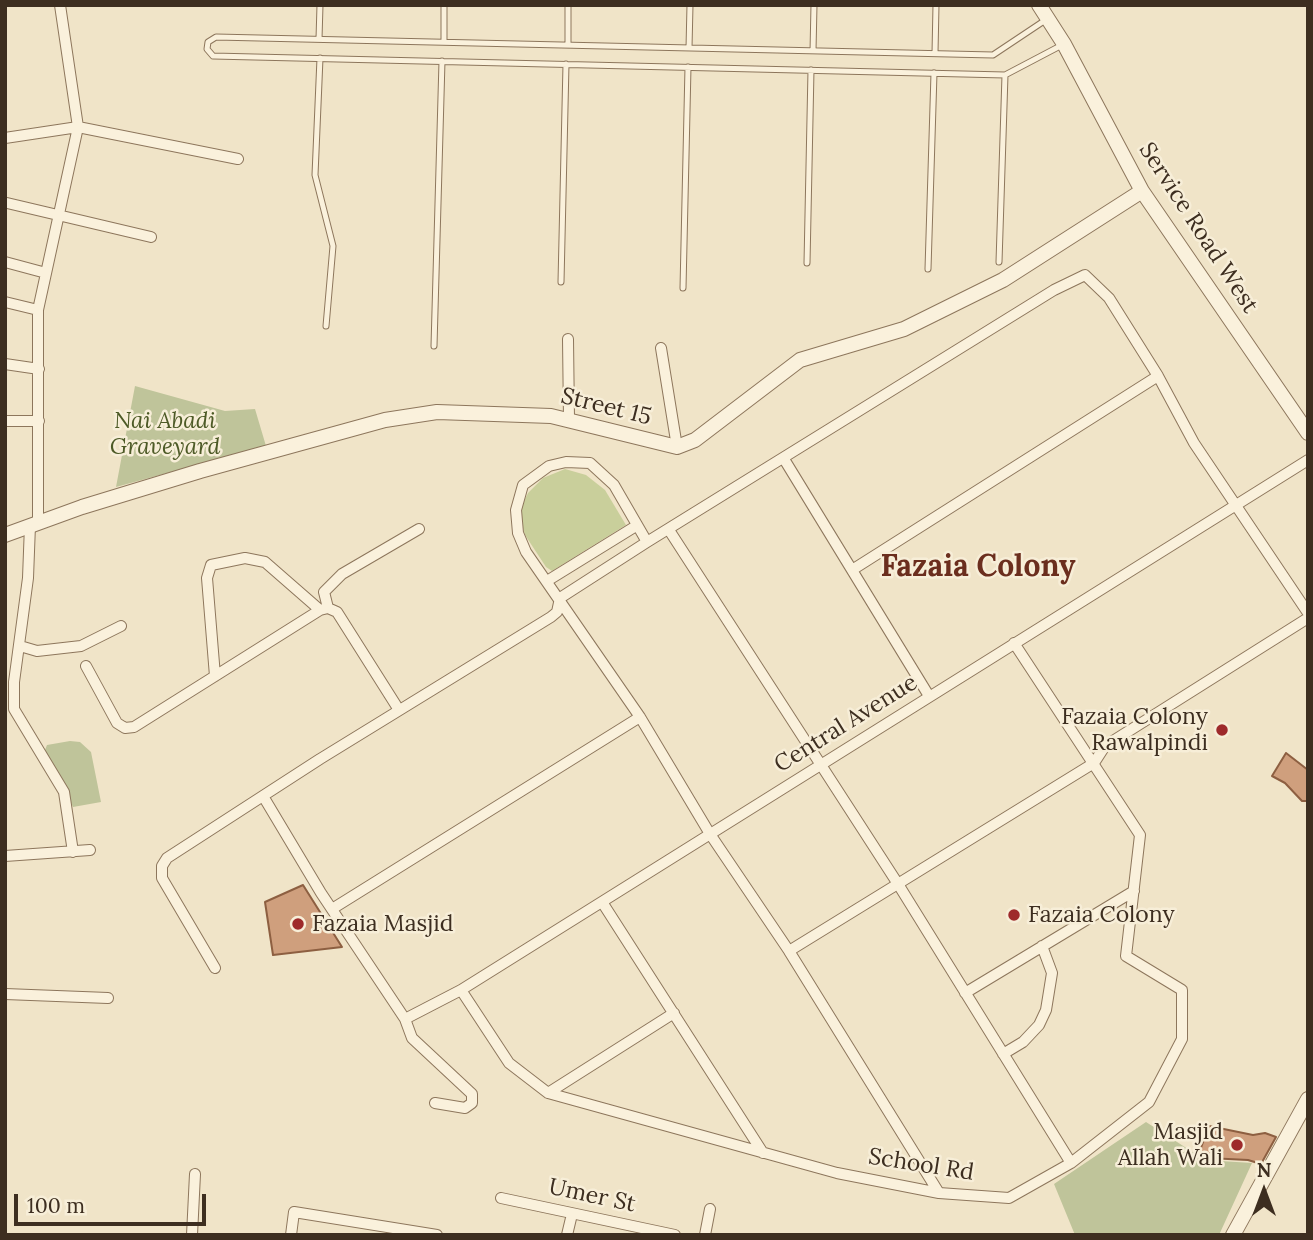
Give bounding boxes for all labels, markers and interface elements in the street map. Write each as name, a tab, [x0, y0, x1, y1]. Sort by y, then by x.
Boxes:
street label: Service Road West	[1133, 138, 1263, 318]
street label: Street 15	[558, 382, 654, 432]
park label: Nai Abadi Graveyard	[110, 407, 220, 461]
district label: Fazaia Colony	[880, 549, 1076, 585]
street label: Central Avenue	[769, 669, 923, 779]
place label: Fazaia Colony Rawalpindi	[1061, 703, 1208, 757]
marker: Fazaia Colony Rawalpindi	[1214, 722, 1230, 738]
place label: Fazaia Colony	[1028, 901, 1175, 929]
marker: Fazaia Colony	[1006, 907, 1022, 923]
place label: Fazaia Masjid	[312, 910, 453, 938]
marker: Fazaia Masjid	[290, 916, 306, 932]
place label: Masjid Allah Wali	[1118, 1118, 1223, 1172]
marker: Masjid Allah Wali	[1229, 1137, 1245, 1153]
street label: School Rd	[866, 1143, 976, 1187]
north arrow	[1229, 1156, 1299, 1226]
text: N	[1257, 1158, 1271, 1182]
street label: Umer St	[546, 1173, 638, 1219]
scale bar	[18, 1180, 210, 1224]
text: 100 m	[27, 1192, 85, 1219]

